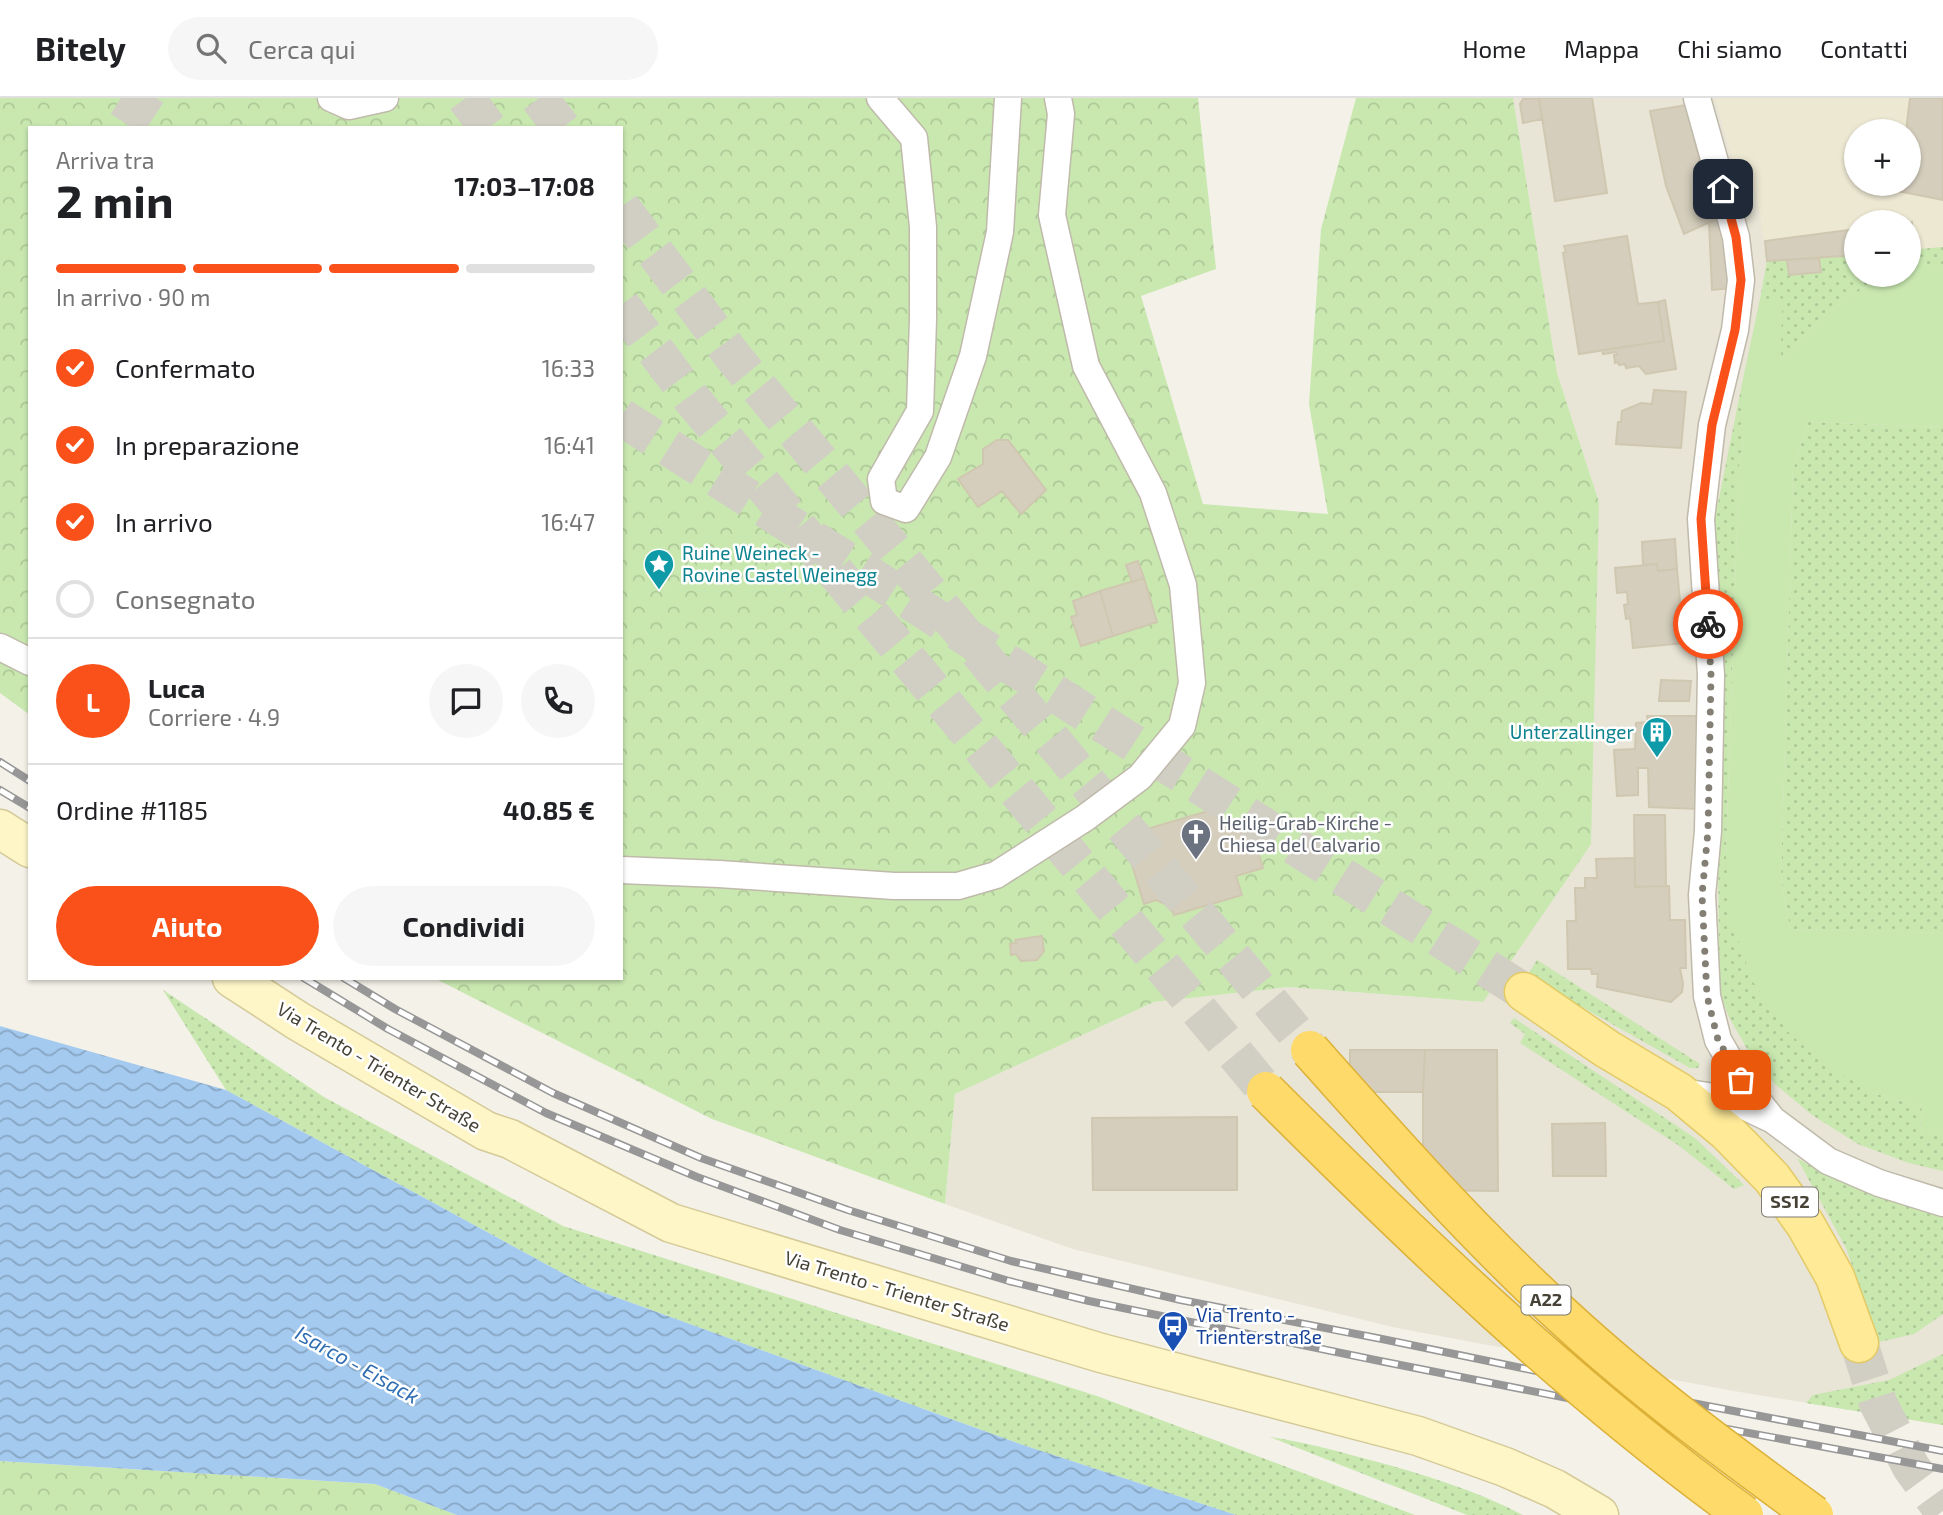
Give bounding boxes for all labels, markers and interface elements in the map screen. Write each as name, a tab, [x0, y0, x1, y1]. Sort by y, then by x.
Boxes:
search box	[168, 17, 658, 80]
text: Bitely	[35, 28, 126, 68]
icon: search	[192, 29, 230, 67]
text: Cerca qui	[248, 33, 356, 64]
text: Home	[1462, 34, 1526, 63]
text: Mappa	[1564, 34, 1639, 63]
text: Chi siamo	[1677, 34, 1782, 63]
text: Contatti	[1820, 34, 1908, 63]
map controls	[1844, 119, 1921, 287]
button: +	[1844, 119, 1921, 196]
text: Arriva tra	[56, 146, 155, 174]
pin	[1693, 159, 1753, 219]
text: 17:03–17:08	[454, 170, 595, 201]
icon: home	[1704, 170, 1742, 208]
text: 2 min	[56, 172, 174, 227]
button: −	[1844, 210, 1921, 287]
text: In arrivo · 90 m	[56, 283, 210, 311]
icon: check	[56, 349, 94, 387]
text: Confermato	[115, 352, 255, 383]
text: 16:33	[542, 354, 595, 382]
icon: check	[56, 426, 94, 464]
text: In preparazione	[115, 429, 299, 460]
text: 16:41	[544, 431, 595, 459]
icon: check	[56, 503, 94, 541]
text: In arrivo	[115, 506, 213, 537]
text: 16:47	[541, 508, 595, 536]
place label: Ruine Weineck - Rovine Castel Weinegg	[682, 541, 878, 586]
place icon: Ruine Weineck - Rovine Castel Weinegg	[642, 547, 676, 591]
text: Consegnato	[115, 583, 255, 614]
courier	[1673, 589, 1743, 659]
icon: bike	[1689, 605, 1727, 643]
button: chat	[429, 664, 503, 738]
button: phone	[521, 664, 595, 738]
text: Luca	[148, 672, 205, 703]
text: L	[86, 686, 100, 717]
text: Corriere · 4.9	[148, 703, 280, 731]
building icon: Unterzallinger	[1640, 715, 1674, 759]
place label: Unterzallinger	[1510, 720, 1634, 743]
text: Ordine #1185	[56, 794, 208, 825]
text: 40.85 €	[503, 794, 595, 825]
place label: Heilig-Grab-Kirche - Chiesa del Calvario	[1219, 811, 1392, 856]
church icon: Heilig-Grab-Kirche - Chiesa del Calvario	[1179, 817, 1213, 861]
button: Aiuto	[56, 886, 319, 966]
button: Condividi	[333, 886, 595, 966]
street label: Via Trento - Trienter Straße	[273, 997, 485, 1137]
pin	[1711, 1050, 1771, 1110]
icon: bag	[1722, 1061, 1760, 1099]
road number: SS12	[1762, 1188, 1818, 1217]
street label: Via Trento - Trienter Straße	[782, 1245, 1012, 1336]
road number: A22	[1522, 1286, 1570, 1315]
place label: Via Trento - Trienterstraße	[1196, 1303, 1322, 1348]
bus stop icon: Via Trento - Trienterstraße	[1156, 1309, 1190, 1353]
water label: Isarco - Eisack	[292, 1319, 424, 1408]

